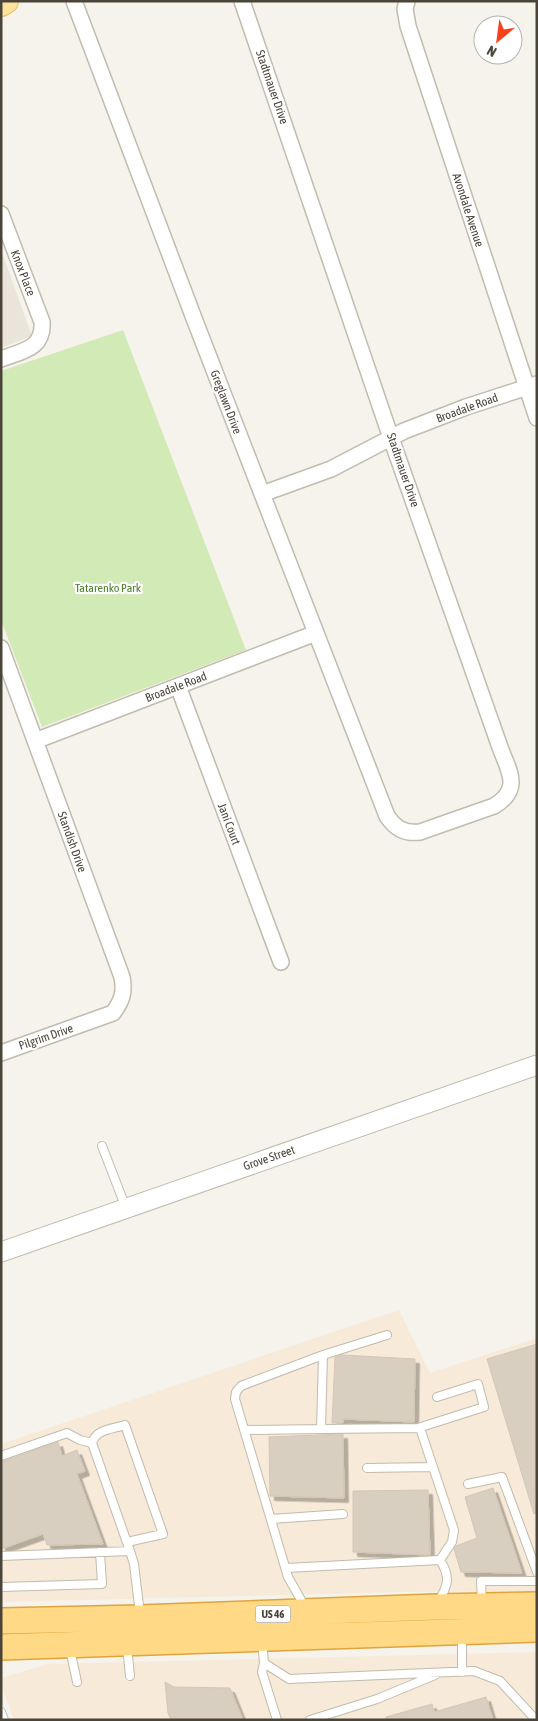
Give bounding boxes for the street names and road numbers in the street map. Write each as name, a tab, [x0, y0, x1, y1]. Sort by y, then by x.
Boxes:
street label: Stadtmauer Drive	[253, 48, 291, 126]
street label: Avondale Avenue	[449, 171, 487, 249]
street label: Knox Place	[8, 248, 38, 298]
street label: Greglawn Drive	[207, 368, 245, 436]
street label: Broadale Road	[434, 390, 500, 426]
street label: Stadtmauer Drive	[384, 431, 422, 509]
street label: Broadale Road	[143, 669, 209, 705]
street label: Jani Court	[215, 801, 243, 847]
street label: Standish Drive	[55, 810, 89, 874]
street label: Pilgrim Drive	[17, 1021, 75, 1053]
street label: Grove Street	[241, 1142, 297, 1173]
road number: US 46	[256, 1606, 290, 1622]

